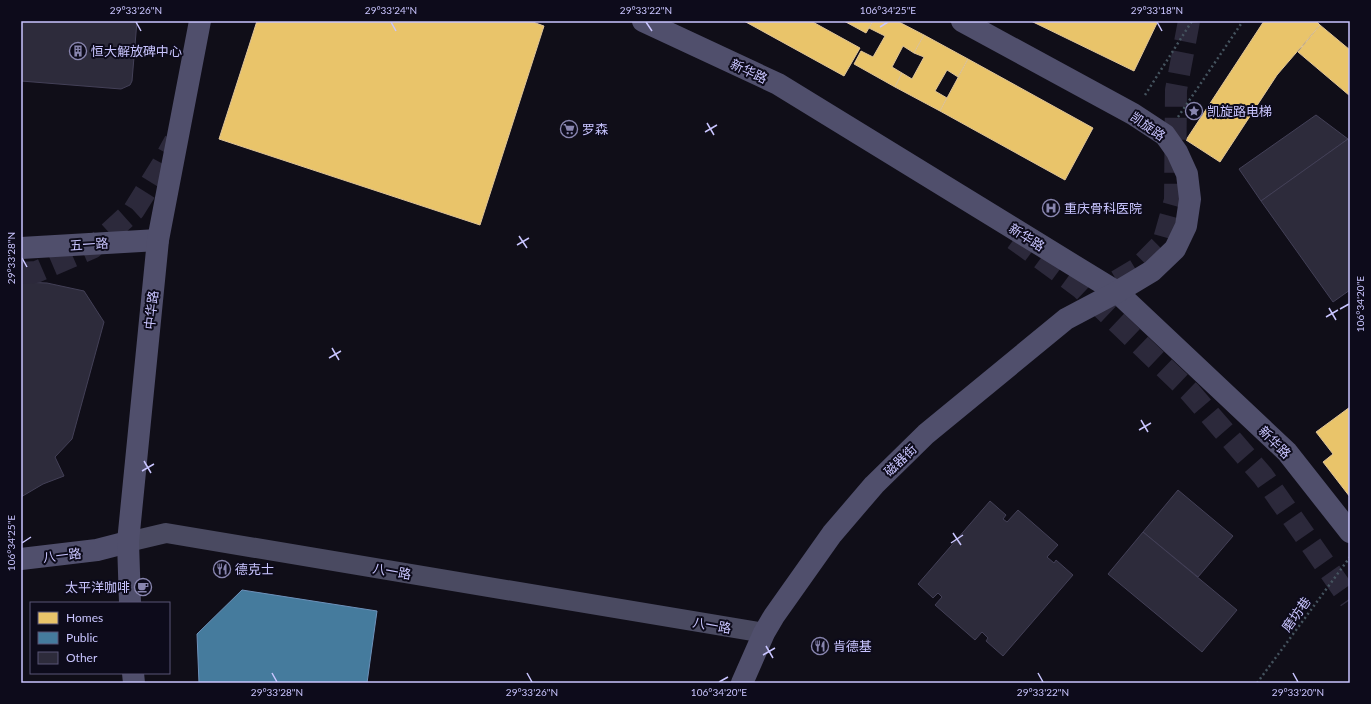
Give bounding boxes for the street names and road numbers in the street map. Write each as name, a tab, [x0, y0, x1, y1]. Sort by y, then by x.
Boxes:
street label: 新华路	[728, 56, 770, 86]
street label: 凯旋路	[1127, 108, 1169, 144]
street label: 新华路	[1006, 220, 1048, 254]
street label: 五一路	[69, 235, 109, 253]
street label: 中华路	[141, 290, 161, 330]
street label: 新华路	[1256, 423, 1294, 461]
street label: 磁器街	[880, 441, 920, 479]
street label: 八一路	[42, 545, 82, 565]
street label: 八一路	[371, 560, 413, 582]
street label: 磨坊巷	[1278, 594, 1314, 634]
street label: 八一路	[691, 614, 733, 636]

